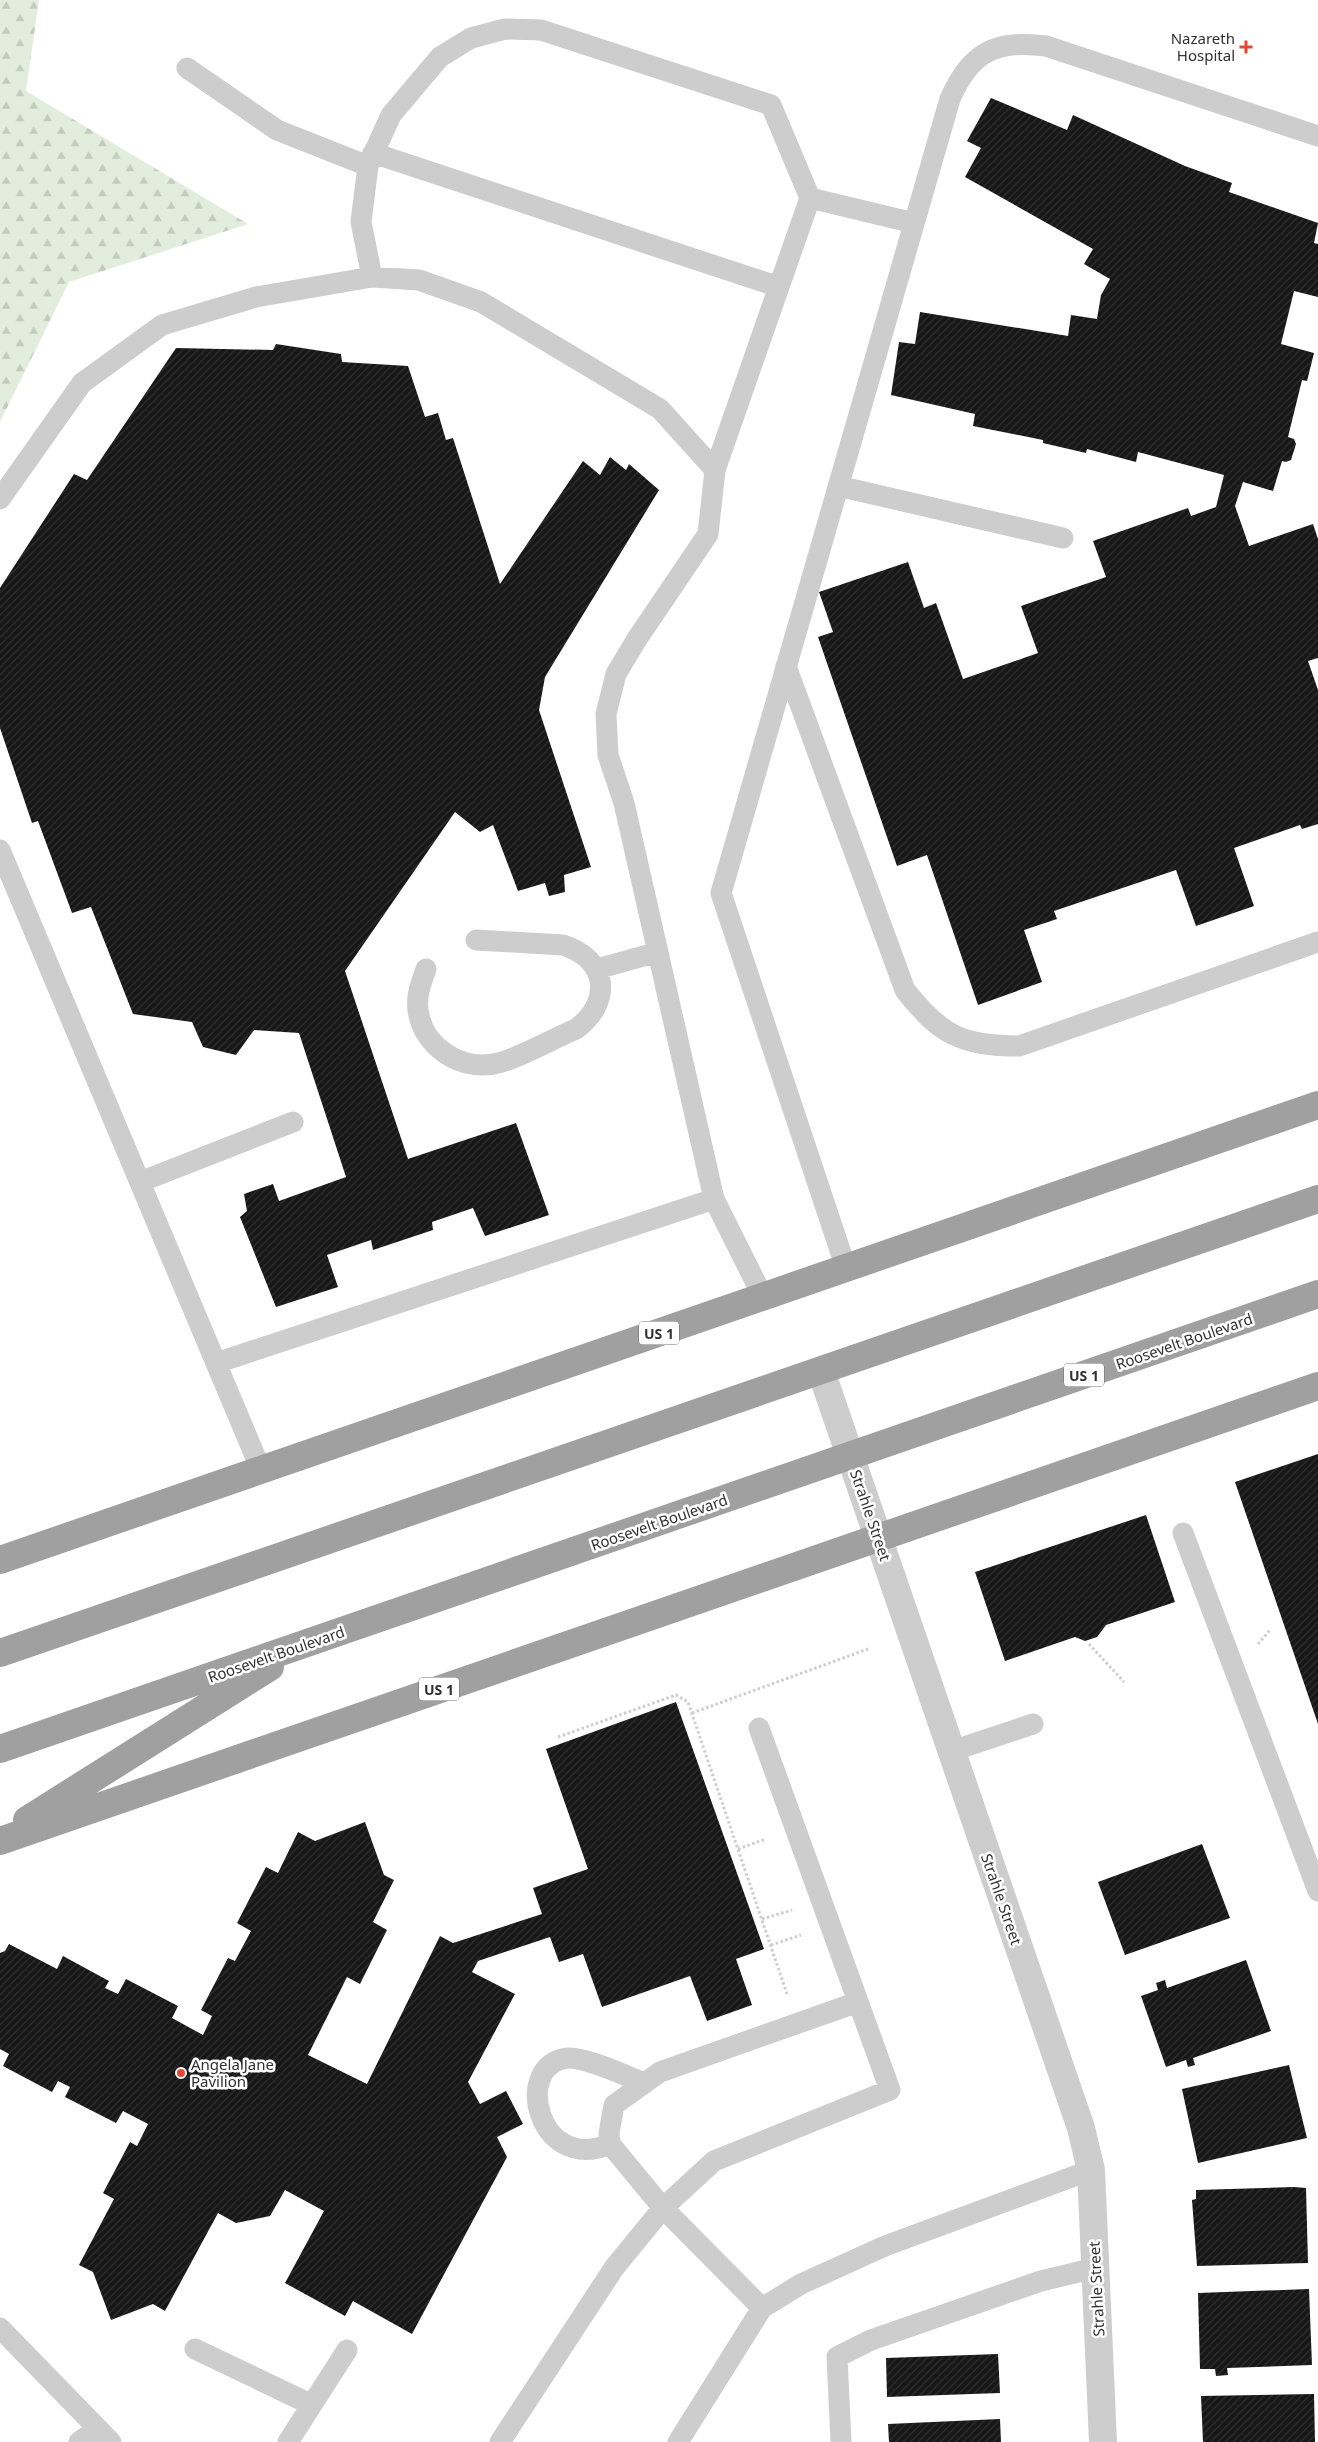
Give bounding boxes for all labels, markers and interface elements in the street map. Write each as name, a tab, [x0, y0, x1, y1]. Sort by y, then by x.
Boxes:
place label: Nazareth Hospital	[1171, 28, 1235, 65]
marker: Nazareth Hospital	[1239, 40, 1253, 54]
street label: Roosevelt Boulevard	[1113, 1308, 1255, 1374]
road number: US 1	[639, 1322, 679, 1345]
road number: US 1	[1064, 1364, 1104, 1386]
street label: Strahle Street	[846, 1467, 896, 1564]
street label: Roosevelt Boulevard	[588, 1489, 730, 1555]
street label: Roosevelt Boulevard	[205, 1621, 347, 1687]
road number: US 1	[419, 1678, 459, 1700]
street label: Strahle Street	[977, 1851, 1027, 1948]
place label: Angela Jane Pavilion	[191, 2054, 274, 2091]
marker: Angela Jane Pavilion	[175, 2067, 187, 2079]
street label: Strahle Street	[1083, 2240, 1108, 2337]

